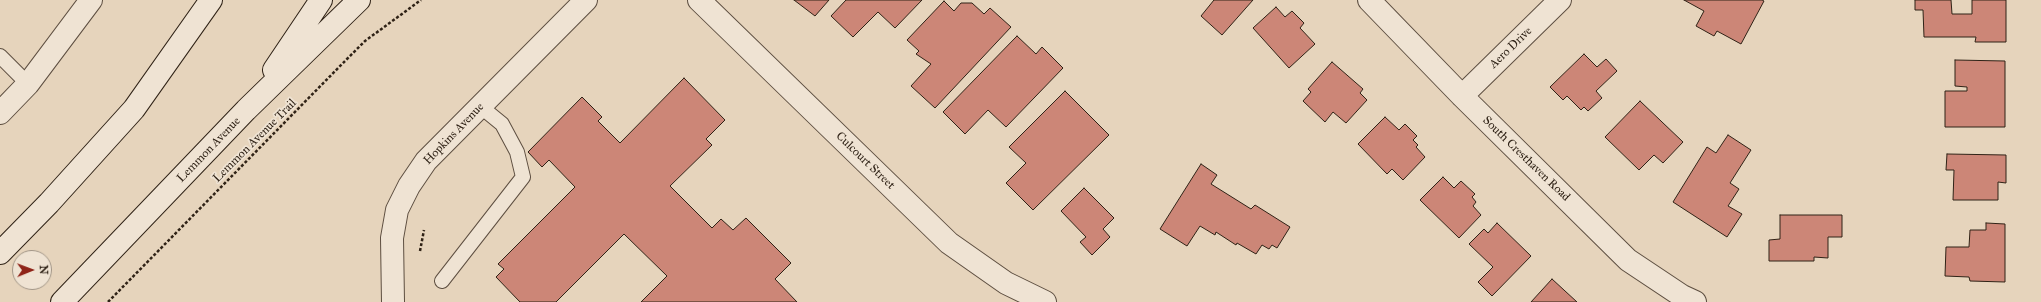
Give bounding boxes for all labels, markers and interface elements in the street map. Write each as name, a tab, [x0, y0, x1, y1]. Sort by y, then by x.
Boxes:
street label: Aero Drive	[1487, 24, 1535, 72]
street label: Lemmon Avenue Trail	[210, 96, 300, 186]
street label: Hopkins Avenue	[421, 100, 487, 168]
street label: Lemmon Avenue	[174, 114, 244, 186]
street label: South Cresthaven Road	[1479, 114, 1573, 204]
street label: Culcourt Street	[832, 129, 898, 193]
north arrow	[12, 250, 52, 290]
text: N	[37, 265, 50, 275]

